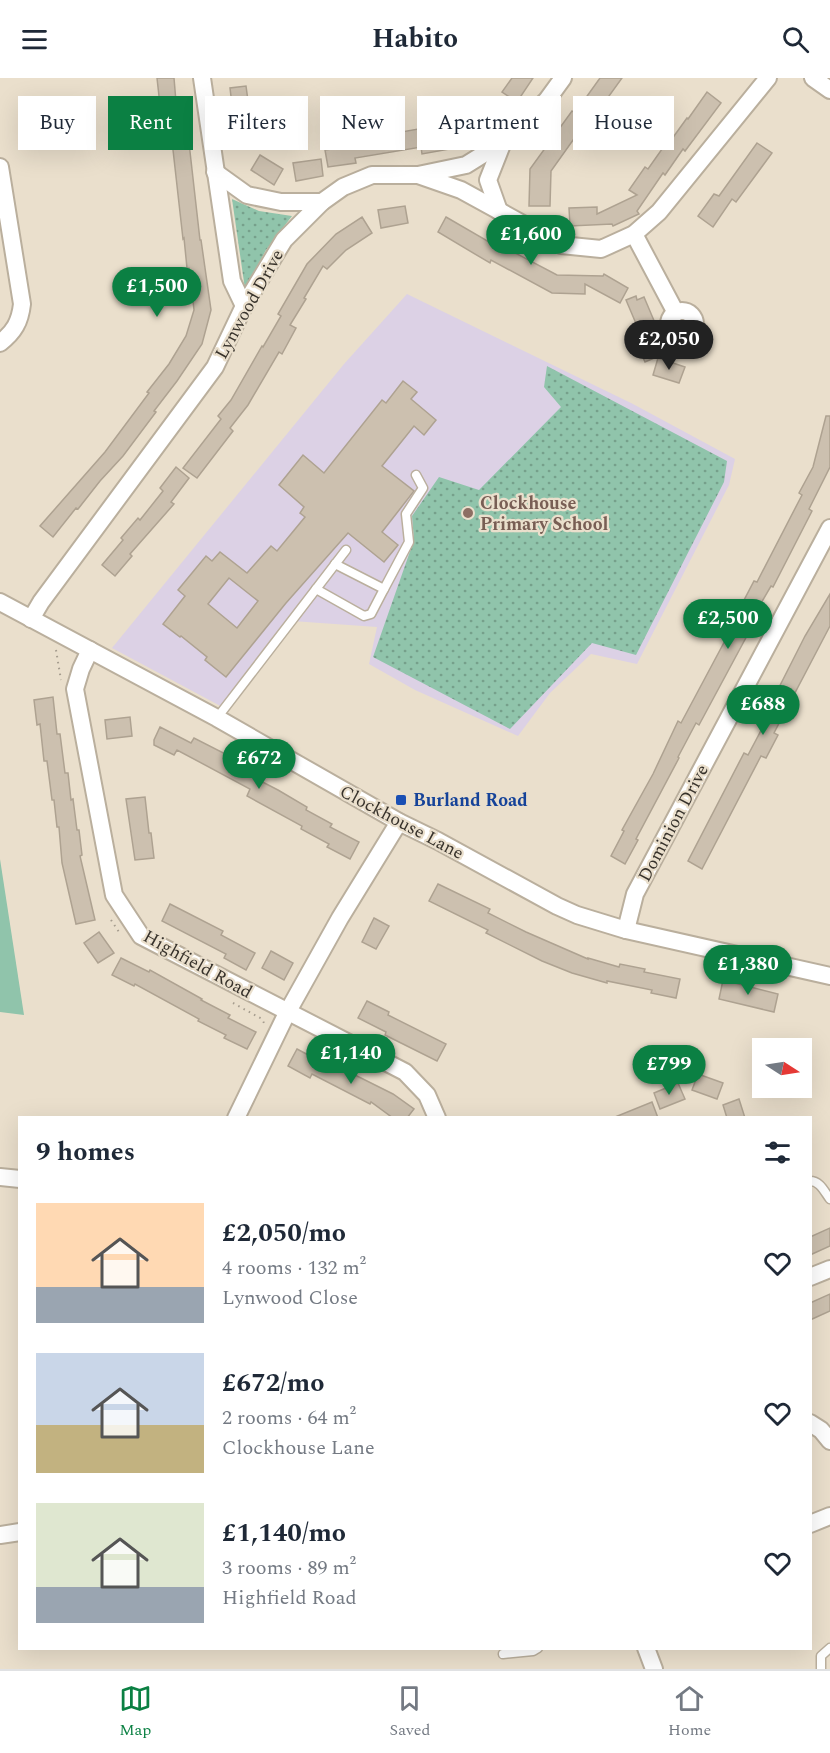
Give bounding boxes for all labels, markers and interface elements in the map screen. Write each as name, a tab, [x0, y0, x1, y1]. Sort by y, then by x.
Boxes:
text: Habito	[372, 18, 458, 60]
icon: menu	[18, 23, 51, 56]
icon: search	[779, 23, 812, 56]
chip: Buy	[18, 96, 96, 150]
chip: Rent	[108, 96, 193, 150]
chip: Filters	[205, 96, 308, 150]
chip: New	[320, 96, 405, 150]
chip: Apartment	[417, 96, 561, 150]
chip: House	[573, 96, 674, 150]
pin: £1,600	[482, 215, 580, 266]
text: £1,600	[500, 219, 562, 249]
street label: Lynwood Drive	[208, 244, 291, 364]
pin: £1,500	[108, 267, 206, 318]
text: £1,500	[126, 271, 188, 301]
pin: £2,050	[620, 320, 718, 371]
text: £2,050	[638, 324, 700, 354]
place label: Clockhouse Primary School	[480, 490, 608, 538]
marker: Clockhouse Primary School	[461, 506, 475, 520]
pin: £2,500	[679, 599, 777, 650]
text: £2,500	[697, 603, 759, 633]
pin: £688	[727, 685, 799, 736]
text: £688	[741, 689, 785, 719]
pin: £672	[223, 739, 295, 790]
text: £672	[237, 743, 281, 773]
street label: Dominion Drive	[631, 760, 716, 887]
street label: Clockhouse Lane	[335, 778, 469, 867]
place label: Burland Road	[413, 787, 528, 814]
marker: Burland Road	[394, 793, 408, 807]
street label: Highfield Road	[138, 923, 257, 1006]
pin: £1,380	[699, 945, 797, 996]
text: £1,380	[717, 949, 779, 979]
pin: £1,140	[302, 1034, 400, 1085]
text: £1,140	[320, 1038, 382, 1068]
north arrow	[752, 1038, 812, 1098]
map controls	[752, 1038, 812, 1098]
pin: £799	[633, 1045, 705, 1096]
text: £799	[647, 1049, 691, 1079]
text: 9 homes	[36, 1132, 135, 1172]
icon: filters	[761, 1136, 794, 1169]
text: £2,050/mo	[222, 1213, 346, 1253]
icon: home	[84, 1227, 156, 1299]
icon: heart	[761, 1247, 794, 1280]
text: 4 rooms · 132 m²	[222, 1253, 366, 1283]
text: Lynwood Close	[222, 1283, 358, 1313]
text: £672/mo	[222, 1363, 325, 1403]
icon: home	[84, 1377, 156, 1449]
icon: heart	[761, 1397, 794, 1430]
text: 2 rooms · 64 m²	[222, 1403, 356, 1433]
text: Clockhouse Lane	[222, 1433, 375, 1463]
text: £1,140/mo	[222, 1513, 346, 1553]
icon: home	[84, 1527, 156, 1599]
icon: heart	[761, 1547, 794, 1580]
text: 3 rooms · 89 m²	[222, 1553, 356, 1583]
text: Highfield Road	[222, 1583, 357, 1613]
tab: Map	[119, 1682, 152, 1742]
tab: Saved	[389, 1682, 430, 1742]
tab: Home	[668, 1682, 711, 1742]

